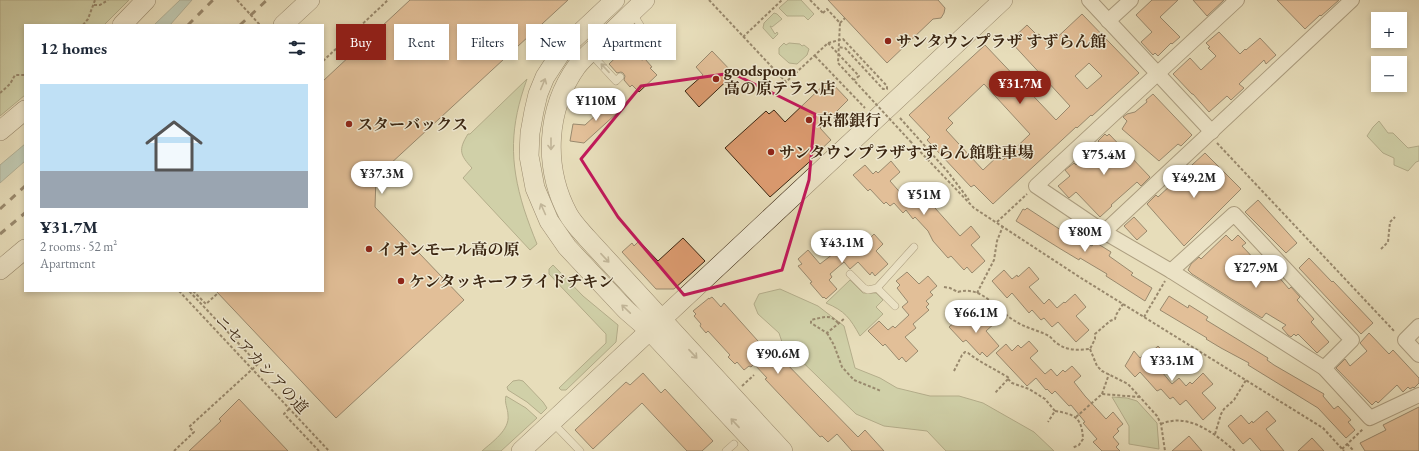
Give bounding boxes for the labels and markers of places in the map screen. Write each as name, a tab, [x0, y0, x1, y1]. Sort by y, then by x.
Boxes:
place label: サンタウンプラザ すずらん館	[896, 31, 1107, 52]
marker: サンタウンプラザ すずらん館	[883, 36, 893, 46]
place label: goodspoon 高の原テラス店	[724, 60, 836, 99]
pin: ¥31.7M	[987, 71, 1053, 105]
marker: goodspoon 高の原テラス店	[711, 74, 721, 84]
pin: ¥110M	[568, 88, 624, 122]
place label: 京都銀行	[817, 110, 881, 131]
place label: スターバックス	[357, 114, 468, 135]
marker: 京都銀行	[804, 115, 814, 125]
marker: スターバックス	[344, 119, 354, 129]
place label: サンタウンプラザすずらん館駐車場	[779, 142, 1034, 163]
pin: ¥75.4M	[1071, 142, 1137, 176]
marker: サンタウンプラザすずらん館駐車場	[766, 147, 776, 157]
pin: ¥37.3M	[349, 161, 415, 195]
pin: ¥49.2M	[1161, 165, 1227, 199]
pin: ¥51M	[900, 182, 948, 216]
pin: ¥80M	[1061, 219, 1109, 253]
pin: ¥43.1M	[809, 230, 875, 264]
place label: イオンモール高の原	[377, 239, 520, 260]
marker: イオンモール高の原	[364, 244, 374, 254]
pin: ¥27.9M	[1223, 255, 1289, 289]
place label: ケンタッキーフライドチキン	[409, 271, 614, 292]
marker: ケンタッキーフライドチキン	[396, 276, 406, 286]
pin: ¥66.1M	[943, 300, 1009, 334]
pin: ¥90.6M	[745, 341, 811, 375]
pin: ¥33.1M	[1139, 348, 1205, 382]

